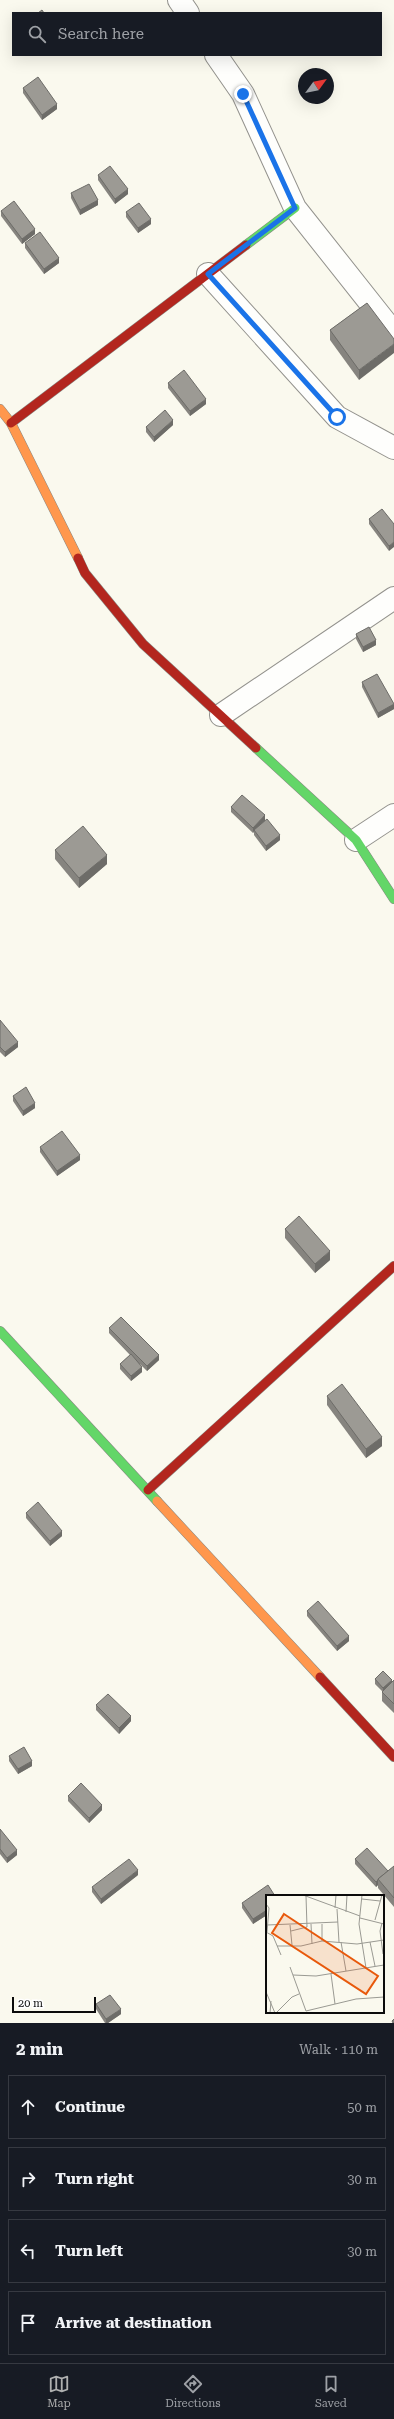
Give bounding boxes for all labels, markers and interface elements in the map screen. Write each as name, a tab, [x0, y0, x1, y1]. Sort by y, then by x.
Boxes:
search box	[12, 12, 382, 56]
icon: search	[26, 23, 48, 45]
text: Search here	[58, 25, 144, 43]
north arrow	[298, 68, 334, 104]
route end	[234, 85, 252, 103]
route start	[328, 408, 346, 426]
inset map	[266, 1895, 384, 2013]
scale bar	[12, 1995, 96, 2014]
text: 20 m	[18, 1997, 43, 2010]
text: 2 min	[16, 2039, 63, 2059]
text: Walk · 110 m	[299, 2042, 378, 2057]
icon: ahead	[17, 2096, 39, 2118]
text: Continue	[55, 2098, 125, 2116]
text: 50 m	[347, 2100, 377, 2115]
icon: right	[17, 2168, 39, 2190]
text: Turn right	[55, 2170, 134, 2188]
text: 30 m	[347, 2172, 377, 2187]
icon: left	[17, 2240, 39, 2262]
text: Turn left	[55, 2242, 123, 2260]
text: 30 m	[347, 2244, 377, 2259]
icon: arrive	[17, 2312, 39, 2334]
text: Arrive at destination	[55, 2314, 211, 2332]
tab: Map	[47, 2373, 71, 2410]
tab: Directions	[165, 2373, 221, 2410]
tab: Saved	[315, 2373, 347, 2410]

